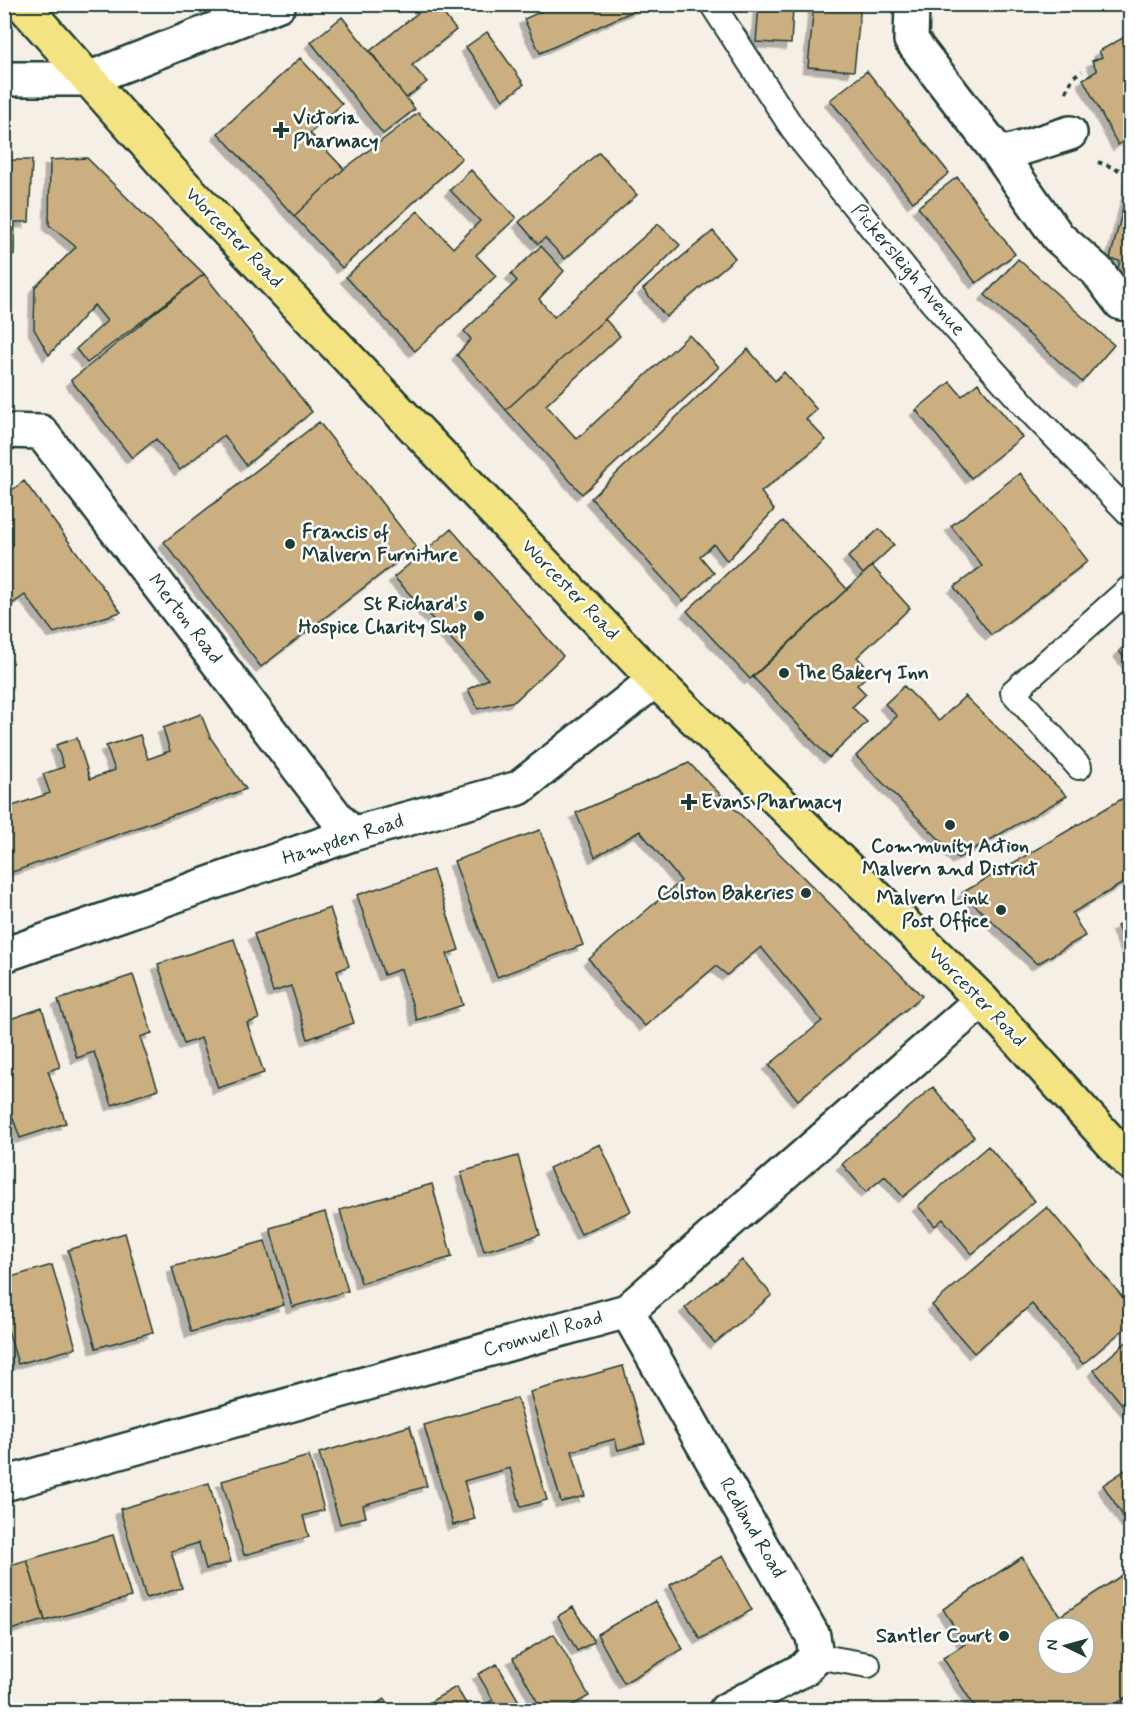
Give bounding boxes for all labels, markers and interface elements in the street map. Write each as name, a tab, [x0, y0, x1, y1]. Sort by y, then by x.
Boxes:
place label: Victoria Pharmacy	[293, 105, 379, 155]
marker: Victoria Pharmacy	[274, 123, 288, 137]
street label: Worcester Road	[179, 181, 289, 295]
street label: Pickersleigh Avenue	[845, 198, 971, 342]
place label: Francis of Malvern Furniture	[302, 519, 459, 569]
street label: Worcester Road	[515, 533, 625, 647]
marker: Francis of Malvern Furniture	[283, 537, 297, 551]
street label: Merton Road	[141, 568, 229, 670]
place label: St Richard's Hospice Charity Shop	[298, 591, 467, 641]
marker: St Richard's Hospice Charity Shop	[472, 609, 486, 623]
place label: The Bakery Inn	[796, 660, 929, 687]
marker: The Bakery Inn	[777, 666, 791, 680]
place label: Evans Pharmacy	[701, 789, 842, 816]
marker: Evans Pharmacy	[682, 795, 696, 809]
street label: Hampden Road	[279, 808, 407, 872]
marker: Community Action Malvern and District	[943, 818, 957, 832]
place label: Community Action Malvern and District	[862, 833, 1038, 883]
place label: Colston Bakeries	[657, 880, 794, 907]
place label: Malvern Link Post Office	[877, 885, 990, 935]
marker: Colston Bakeries	[799, 886, 813, 900]
marker: Malvern Link Post Office	[994, 903, 1008, 917]
street label: Worcester Road	[922, 940, 1032, 1054]
street label: Cromwell Road	[480, 1304, 606, 1364]
street label: Redland Road	[712, 1473, 792, 1583]
north arrow	[1036, 1616, 1096, 1676]
place label: Santler Court	[876, 1623, 993, 1650]
marker: Santler Court	[997, 1629, 1011, 1643]
text: N	[1042, 1639, 1063, 1651]

